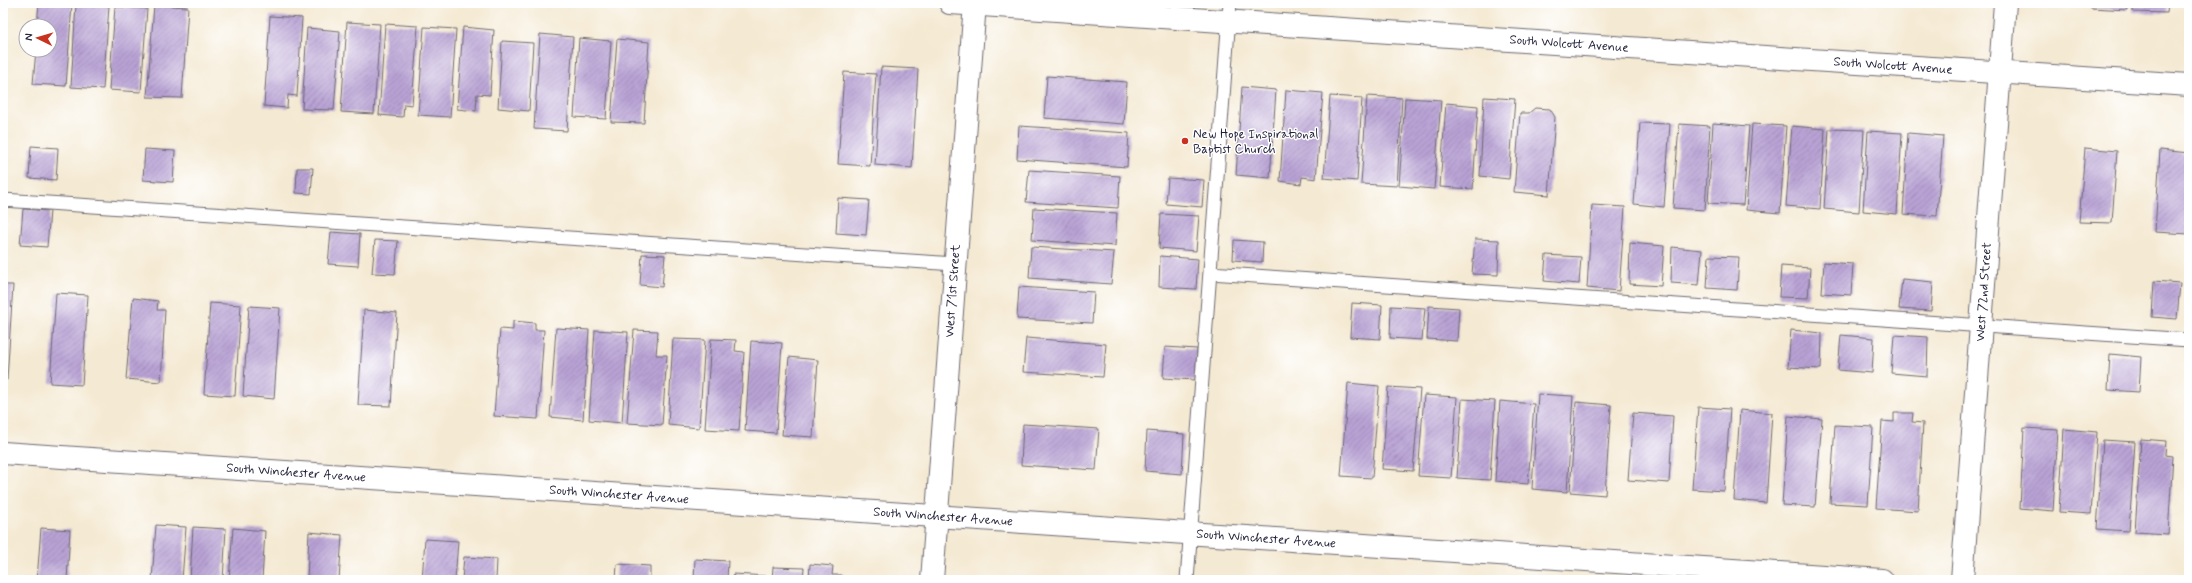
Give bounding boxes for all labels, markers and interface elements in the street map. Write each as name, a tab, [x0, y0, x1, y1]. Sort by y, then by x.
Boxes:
north arrow	[18, 18, 58, 58]
street label: South Wolcott Avenue	[1509, 31, 1629, 57]
text: N	[22, 33, 36, 41]
street label: South Wolcott Avenue	[1833, 53, 1953, 79]
place label: New Hope Inspirational Baptist Church	[1193, 126, 1318, 158]
marker: New Hope Inspirational Baptist Church	[1180, 136, 1190, 146]
street label: West 72nd Street	[1972, 242, 1996, 342]
street label: West 71st Street	[941, 243, 965, 338]
street label: South Winchester Avenue	[226, 460, 366, 486]
street label: South Winchester Avenue	[549, 482, 689, 508]
street label: South Winchester Avenue	[873, 504, 1013, 530]
street label: South Winchester Avenue	[1196, 526, 1336, 552]

